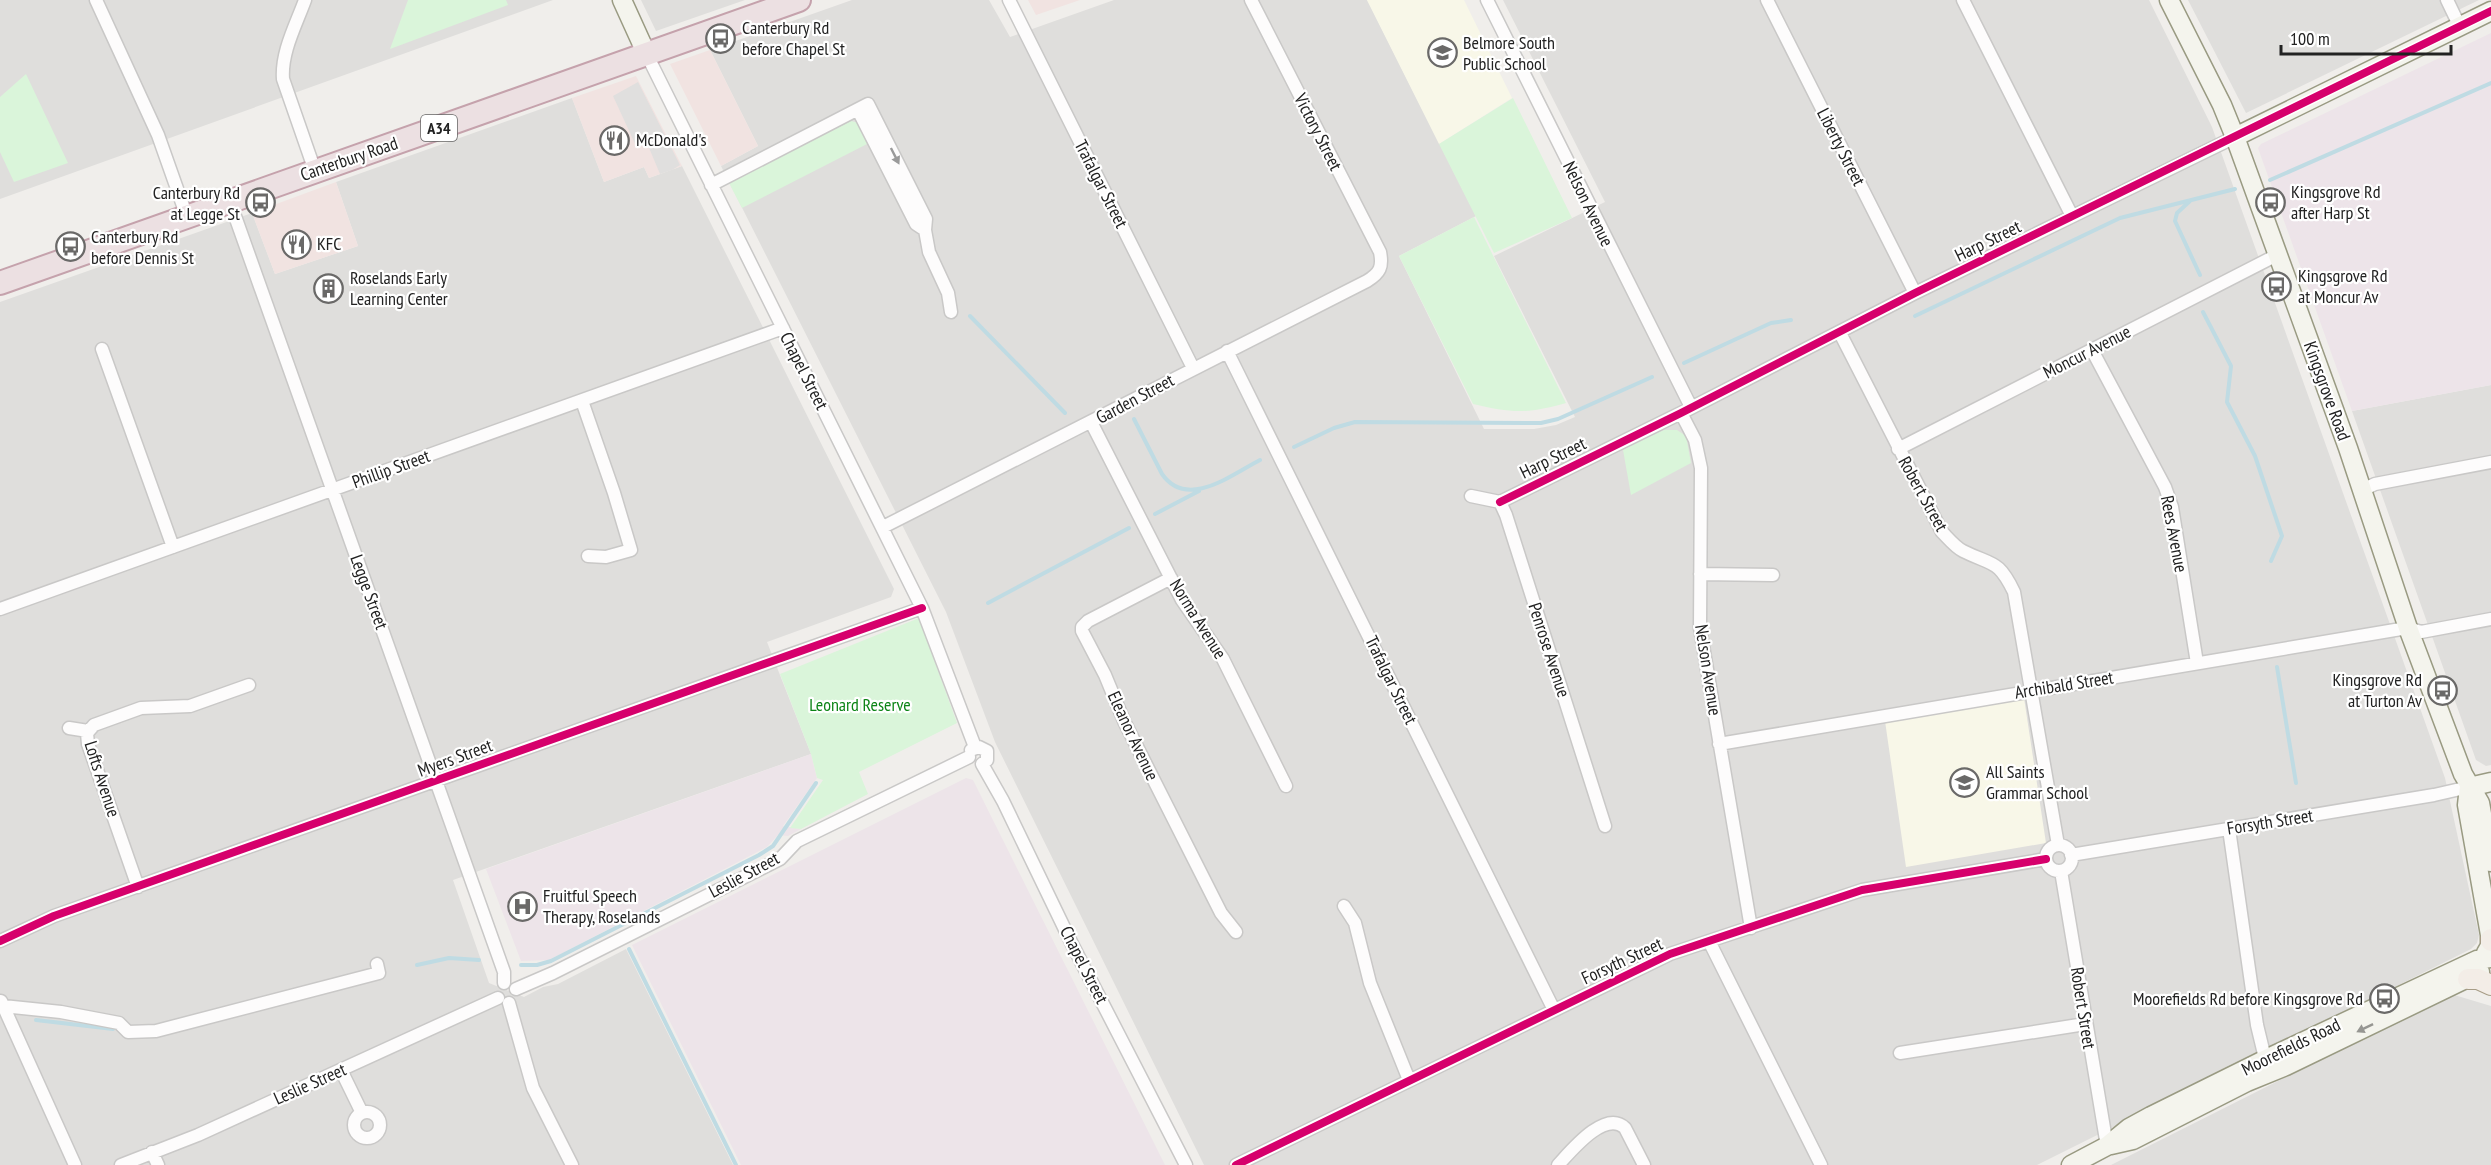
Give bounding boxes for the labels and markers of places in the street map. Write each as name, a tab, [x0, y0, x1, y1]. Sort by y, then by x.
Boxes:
place label: Canterbury Rd before Chapel St	[742, 16, 845, 60]
bus stop icon: Canterbury Rd before Chapel St	[705, 22, 737, 54]
place label: Belmore South Public School	[1463, 31, 1555, 75]
school or university icon: Belmore South Public School	[1426, 37, 1458, 69]
restaurant icon: McDonald's	[599, 124, 631, 156]
place label: McDonald's	[636, 128, 707, 151]
place label: Kingsgrove Rd after Harp St	[2291, 180, 2381, 224]
place label: Canterbury Rd at Legge St	[153, 181, 240, 225]
bus stop icon: Kingsgrove Rd after Harp St	[2254, 186, 2286, 218]
bus stop icon: Canterbury Rd at Legge St	[245, 187, 277, 219]
place label: Canterbury Rd before Dennis St	[91, 225, 194, 269]
restaurant icon: KFC	[280, 228, 312, 260]
bus stop icon: Canterbury Rd before Dennis St	[54, 231, 86, 263]
place label: KFC	[317, 232, 342, 255]
place label: Kingsgrove Rd at Moncur Av	[2298, 264, 2388, 308]
place label: Roselands Early Learning Center	[350, 266, 448, 310]
bus stop icon: Kingsgrove Rd at Moncur Av	[2261, 270, 2293, 302]
building icon: Roselands Early Learning Center	[313, 272, 345, 304]
place label: Kingsgrove Rd at Turton Av	[2332, 668, 2422, 712]
bus stop icon: Kingsgrove Rd at Turton Av	[2427, 674, 2459, 706]
place label: All Saints Grammar School	[1986, 760, 2089, 804]
school or university icon: All Saints Grammar School	[1949, 766, 1981, 798]
place label: Fruitful Speech Therapy, Roselands	[543, 884, 660, 928]
hospital icon: Fruitful Speech Therapy, Roselands	[506, 890, 538, 922]
bus stop icon: Moorefields Rd before Kingsgrove Rd	[2368, 983, 2400, 1015]
place label: Moorefields Rd before Kingsgrove Rd	[2133, 987, 2363, 1010]

